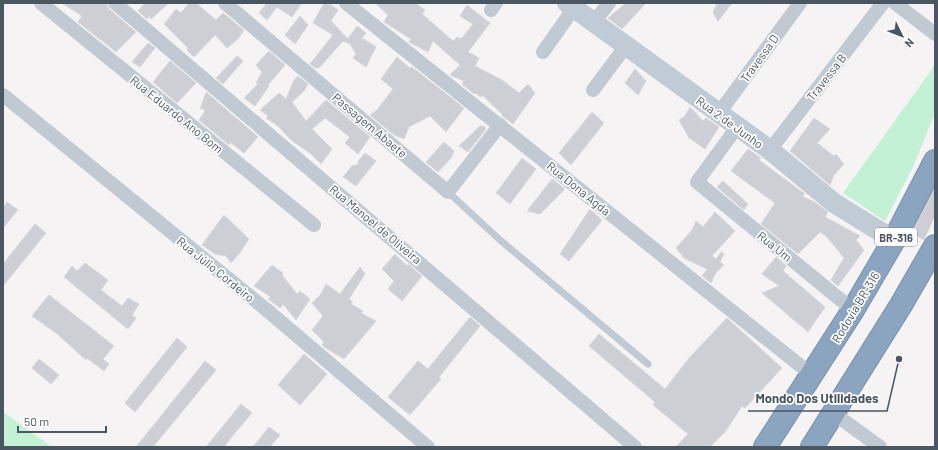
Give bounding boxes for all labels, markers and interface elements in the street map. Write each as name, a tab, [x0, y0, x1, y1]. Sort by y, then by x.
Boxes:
north arrow	[882, 16, 922, 56]
street label: Travessa D	[737, 31, 781, 85]
text: N	[902, 36, 917, 50]
street label: Travessa B	[803, 51, 849, 103]
street label: Rua Eduardo Ano Bom	[128, 72, 226, 156]
street label: Passagem Abaete	[330, 90, 410, 160]
street label: Rua 2 de Junho	[694, 93, 766, 151]
street label: Rua Dona Agda	[545, 158, 613, 218]
street label: Rua Manoel de Oliveira	[327, 181, 425, 267]
street label: Rua Um	[755, 228, 795, 264]
road number: BR-316	[875, 228, 917, 246]
street label: Rua Júlio Cordeiro	[175, 234, 257, 304]
street label: Rodovia BR-316	[828, 269, 882, 345]
callout: Mondo Dos Utilidades	[748, 386, 887, 411]
text: Mondo Dos Utilidades	[755, 390, 879, 406]
scale bar	[18, 408, 106, 434]
text: 50 m	[24, 414, 49, 428]

